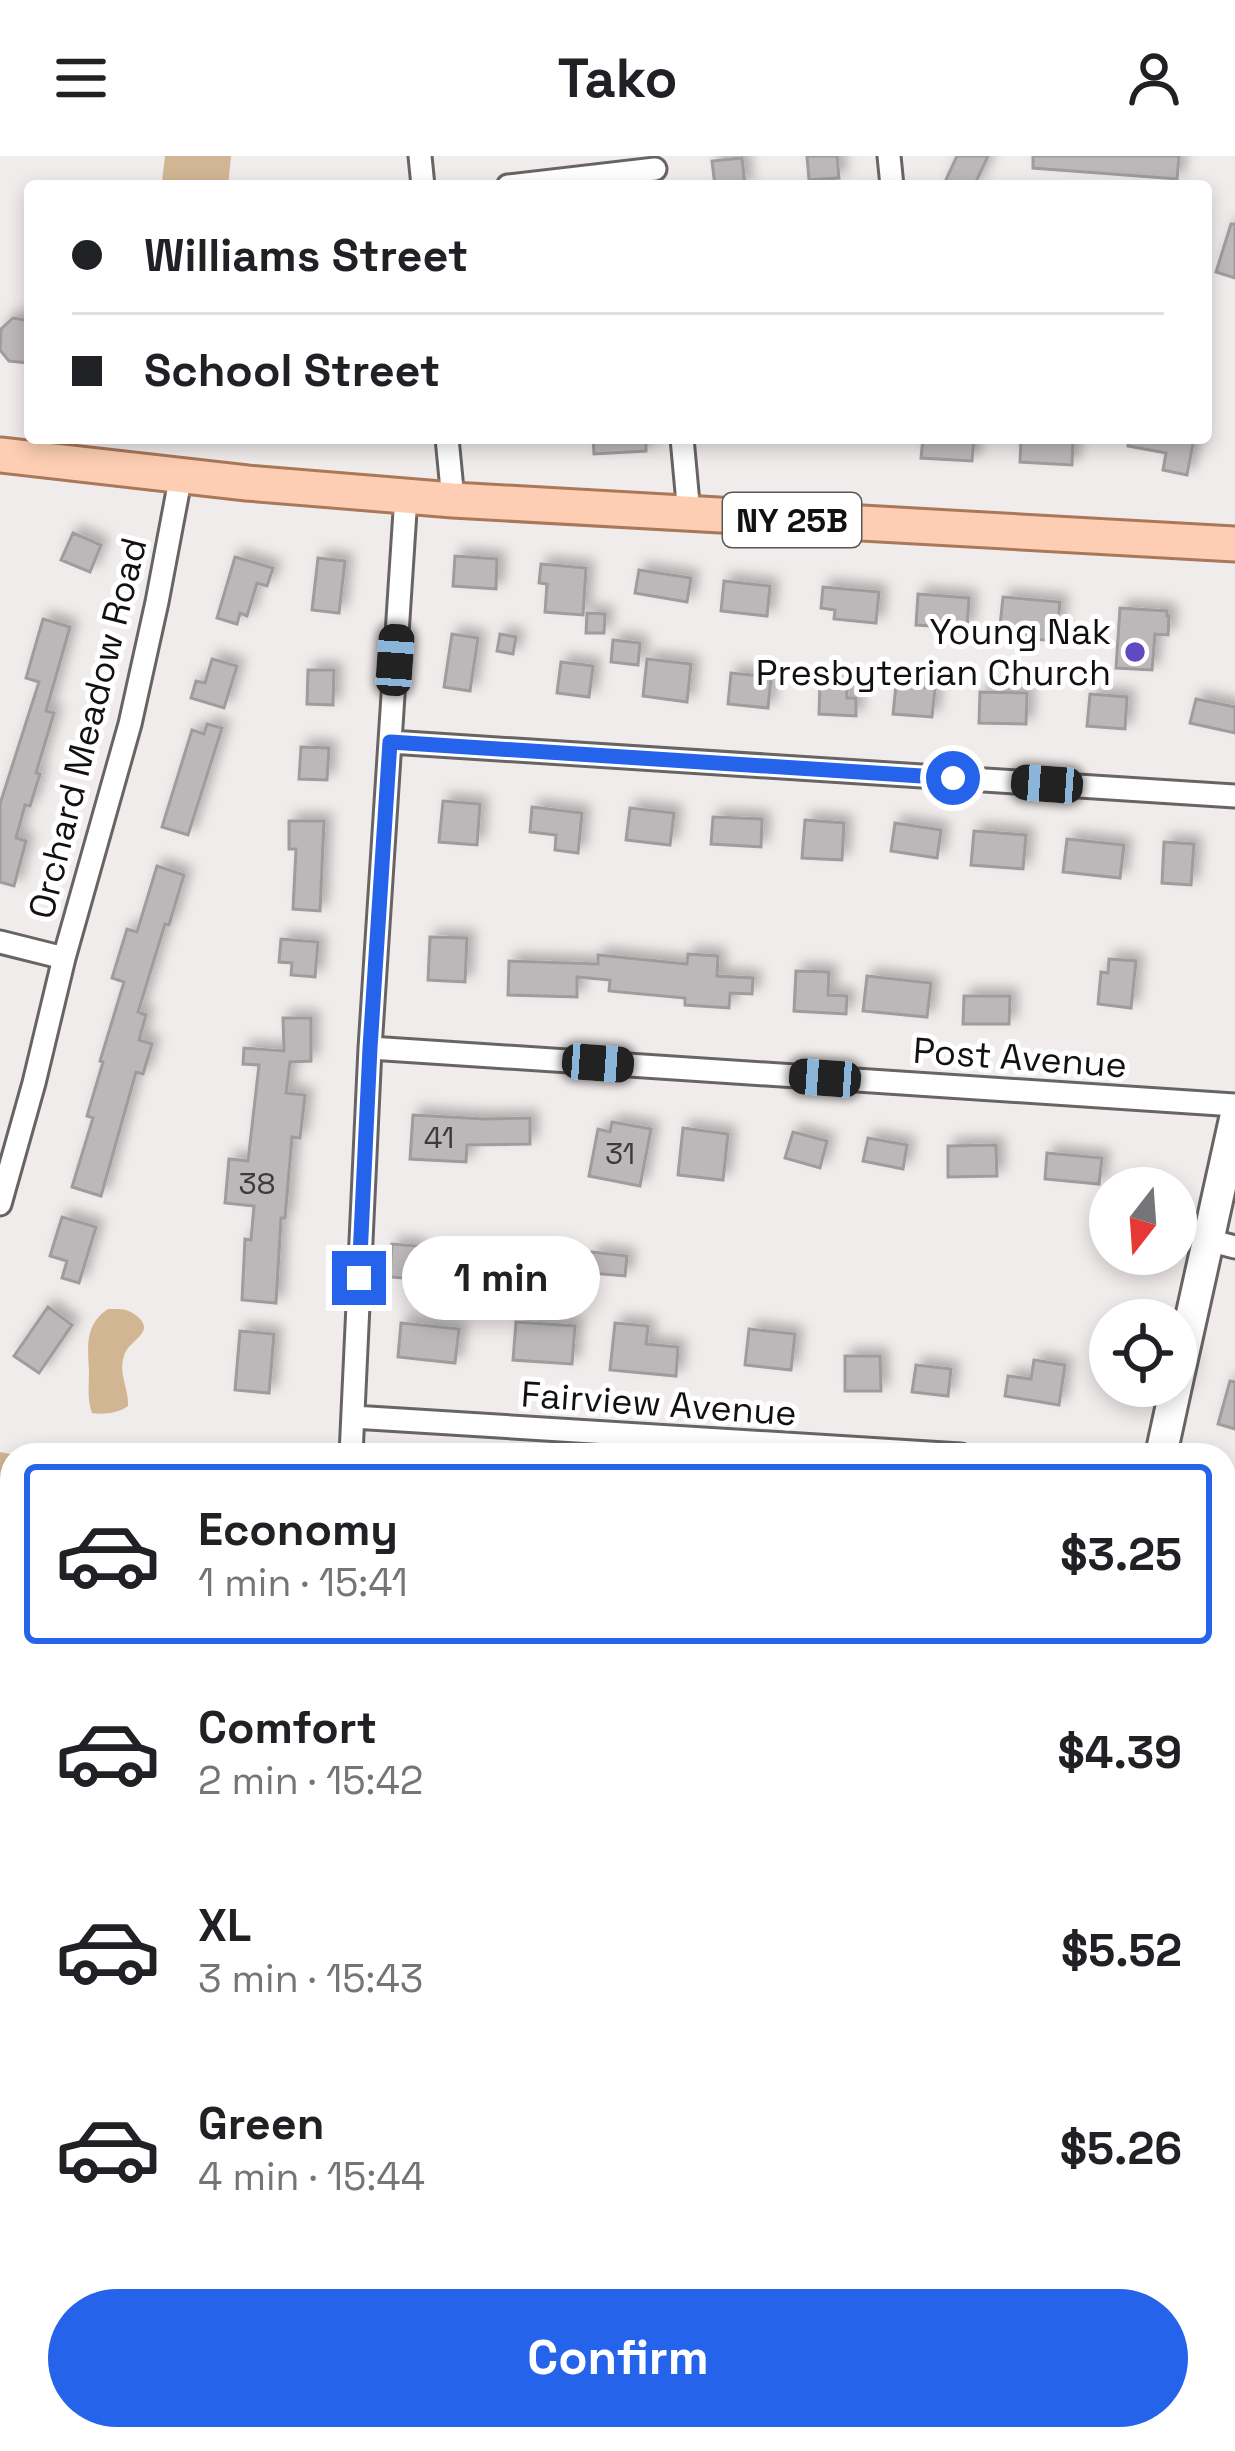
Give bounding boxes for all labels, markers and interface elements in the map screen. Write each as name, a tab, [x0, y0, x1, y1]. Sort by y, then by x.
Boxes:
text: Tako	[557, 44, 678, 113]
icon: menu	[48, 45, 114, 111]
icon: person	[1121, 45, 1187, 111]
text: Williams Street	[144, 227, 468, 284]
text: School Street	[144, 342, 440, 399]
road number: NY 25B	[723, 493, 861, 547]
street label: Orchard Meadow Road	[18, 533, 158, 923]
place label: Young Nak Presbyterian Church	[756, 609, 1111, 696]
car	[375, 623, 415, 697]
marker: Young Nak Presbyterian Church	[1122, 639, 1148, 665]
route start	[926, 751, 980, 805]
car	[1010, 764, 1084, 804]
street label: Post Avenue	[911, 1028, 1128, 1088]
car	[561, 1043, 635, 1083]
car	[788, 1058, 862, 1098]
house number: 41	[424, 1118, 454, 1157]
house number: 31	[605, 1134, 635, 1173]
house number: 38	[239, 1164, 275, 1203]
north arrow	[1089, 1167, 1197, 1275]
map controls	[1089, 1167, 1197, 1407]
callout: 1 min	[401, 1236, 599, 1320]
route end	[332, 1251, 386, 1305]
text: 1 min	[453, 1253, 549, 1302]
button: locate	[1089, 1299, 1197, 1407]
street label: Fairview Avenue	[520, 1371, 798, 1437]
icon: car	[54, 1500, 162, 1608]
text: Economy	[198, 1501, 398, 1558]
text: $3.25	[1060, 1526, 1182, 1583]
text: 1 min · 15:41	[198, 1558, 408, 1607]
icon: car	[54, 1698, 162, 1806]
text: Comfort	[198, 1699, 377, 1756]
text: $4.39	[1058, 1724, 1182, 1781]
text: 2 min · 15:42	[198, 1756, 423, 1805]
icon: car	[54, 1896, 162, 2004]
text: XL	[198, 1897, 251, 1954]
text: $5.52	[1061, 1922, 1182, 1979]
text: 3 min · 15:43	[198, 1954, 423, 2003]
icon: car	[54, 2094, 162, 2202]
text: Green	[198, 2095, 324, 2152]
text: $5.26	[1060, 2120, 1182, 2177]
text: 4 min · 15:44	[198, 2152, 425, 2201]
button: Confirm	[48, 2289, 1188, 2427]

